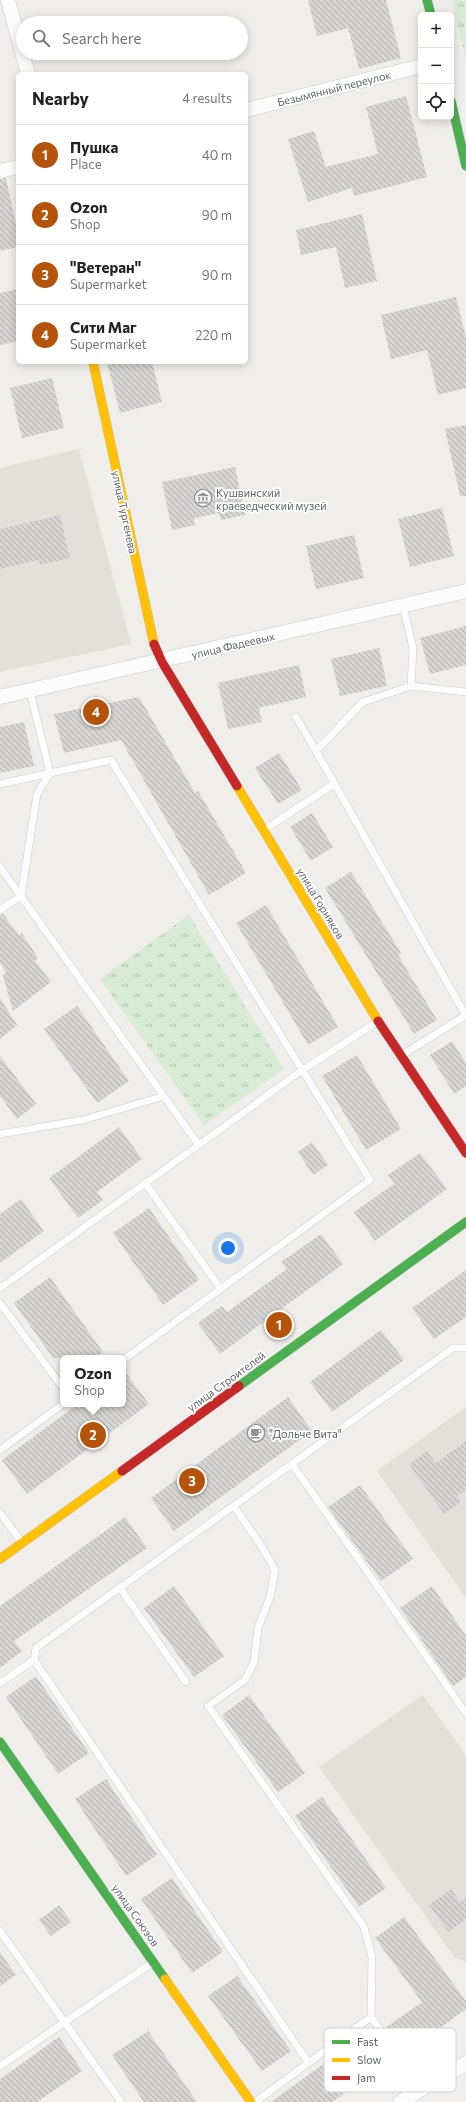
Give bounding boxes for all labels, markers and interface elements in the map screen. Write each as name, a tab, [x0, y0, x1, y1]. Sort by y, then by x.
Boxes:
map controls	[418, 12, 454, 120]
button: +	[418, 12, 454, 48]
search box	[16, 16, 248, 60]
icon: search	[30, 27, 52, 49]
text: Search here	[62, 29, 141, 47]
button: −	[418, 48, 454, 84]
street label: Безымянный переулок	[276, 68, 392, 108]
button: locate	[418, 84, 454, 120]
text: Nearby	[32, 88, 89, 109]
text: 4 results	[182, 90, 232, 106]
text: Пушка	[70, 138, 118, 156]
text: 1	[42, 147, 48, 163]
text: 40 m	[202, 147, 232, 163]
text: Place	[70, 156, 102, 172]
text: Ozon	[70, 198, 108, 216]
text: 2	[41, 207, 49, 223]
text: 90 m	[202, 207, 232, 223]
text: Shop	[70, 216, 101, 232]
text: "Ветеран"	[70, 258, 141, 276]
text: 3	[41, 267, 49, 283]
text: 90 m	[202, 267, 232, 283]
text: Supermarket	[70, 276, 147, 292]
text: Сити Маг	[70, 318, 137, 336]
text: 4	[41, 327, 49, 343]
text: 220 m	[195, 327, 232, 343]
text: Supermarket	[70, 336, 147, 352]
street label: улица Тургенева	[110, 469, 140, 555]
place label: Кушвинский краеведческий музей	[216, 486, 326, 512]
museum icon: Кушвинский краеведческий музей	[193, 488, 213, 508]
street label: улица Фадеевых	[190, 629, 276, 661]
pin: 4	[83, 697, 109, 727]
street label: улица Горняков	[295, 865, 347, 941]
your location	[218, 1238, 238, 1258]
pin: 1	[266, 1310, 292, 1340]
street label: улица Строителей	[184, 1348, 268, 1414]
popup	[60, 1355, 126, 1407]
text: Ozon	[74, 1364, 112, 1382]
text: Shop	[74, 1382, 105, 1398]
pin: 2	[80, 1420, 106, 1450]
cafe icon: "Дольче Вита"	[246, 1423, 266, 1443]
place label: "Дольче Вита"	[269, 1427, 342, 1440]
pin: 3	[179, 1466, 205, 1496]
street label: улица Союзов	[110, 1881, 162, 1949]
legend	[324, 2028, 456, 2092]
text: Fast	[357, 2035, 379, 2048]
text: Slow	[357, 2053, 382, 2066]
text: Jam	[357, 2071, 376, 2085]

